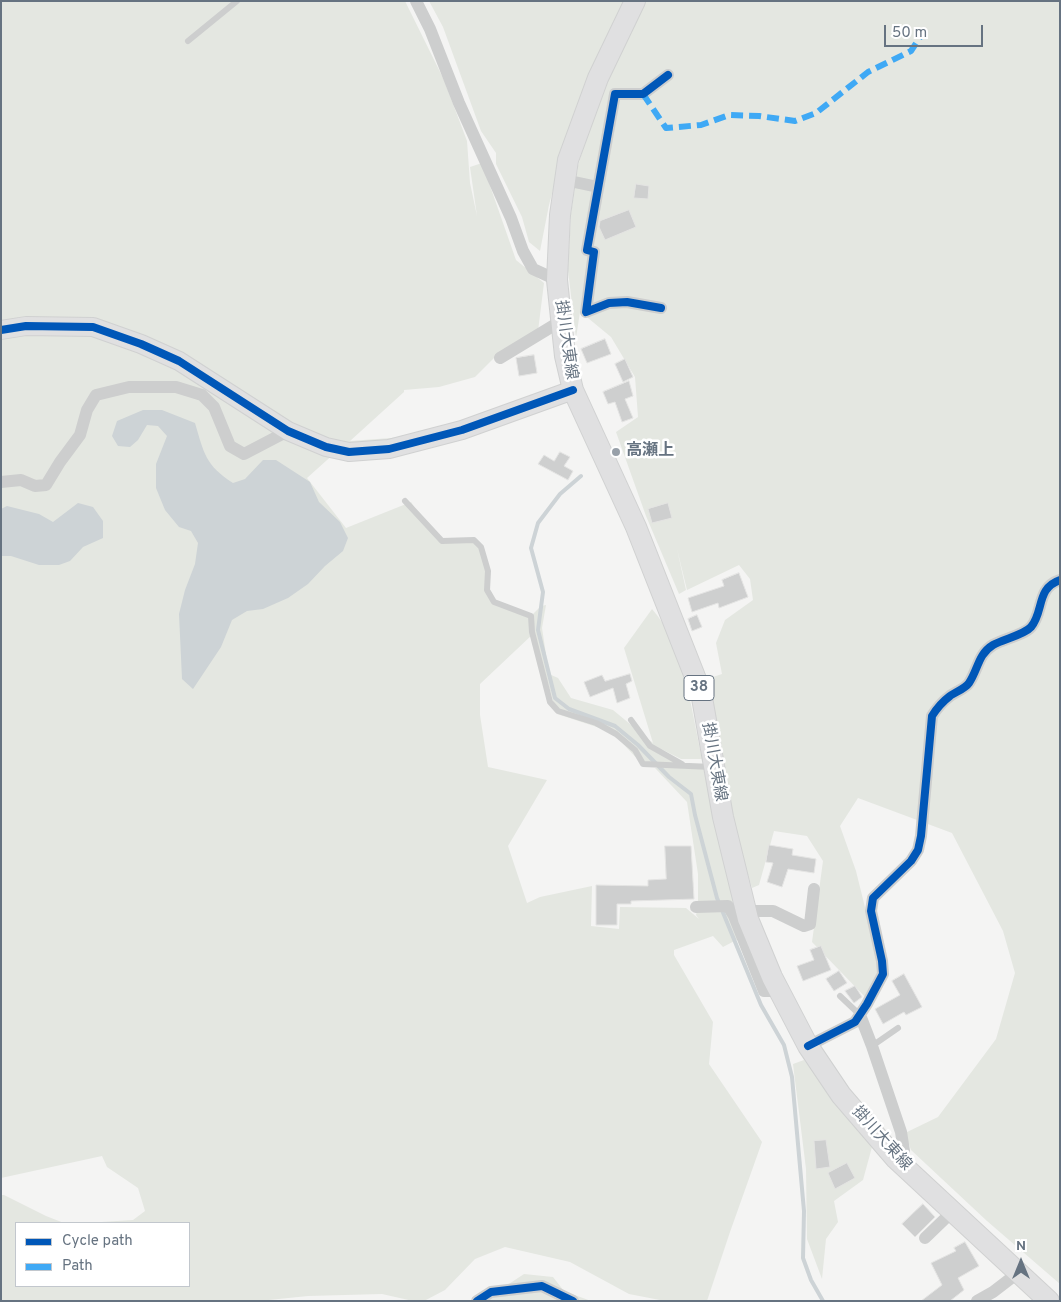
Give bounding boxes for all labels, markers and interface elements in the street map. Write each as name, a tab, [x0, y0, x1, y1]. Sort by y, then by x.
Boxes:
scale bar	[886, 15, 985, 47]
text: 50 m	[892, 24, 927, 43]
street label: 掛川大東線	[550, 299, 580, 381]
place label: 高瀬上	[626, 442, 674, 462]
marker: 高瀬上	[610, 446, 622, 458]
road number: 38	[684, 676, 714, 700]
street label: 掛川大東線	[697, 721, 729, 803]
street label: 掛川大東線	[847, 1103, 915, 1175]
legend	[15, 1222, 190, 1287]
text: Cycle path	[62, 1232, 133, 1251]
north arrow	[996, 1237, 1046, 1287]
text: N	[1016, 1238, 1026, 1255]
text: Path	[62, 1257, 93, 1276]

